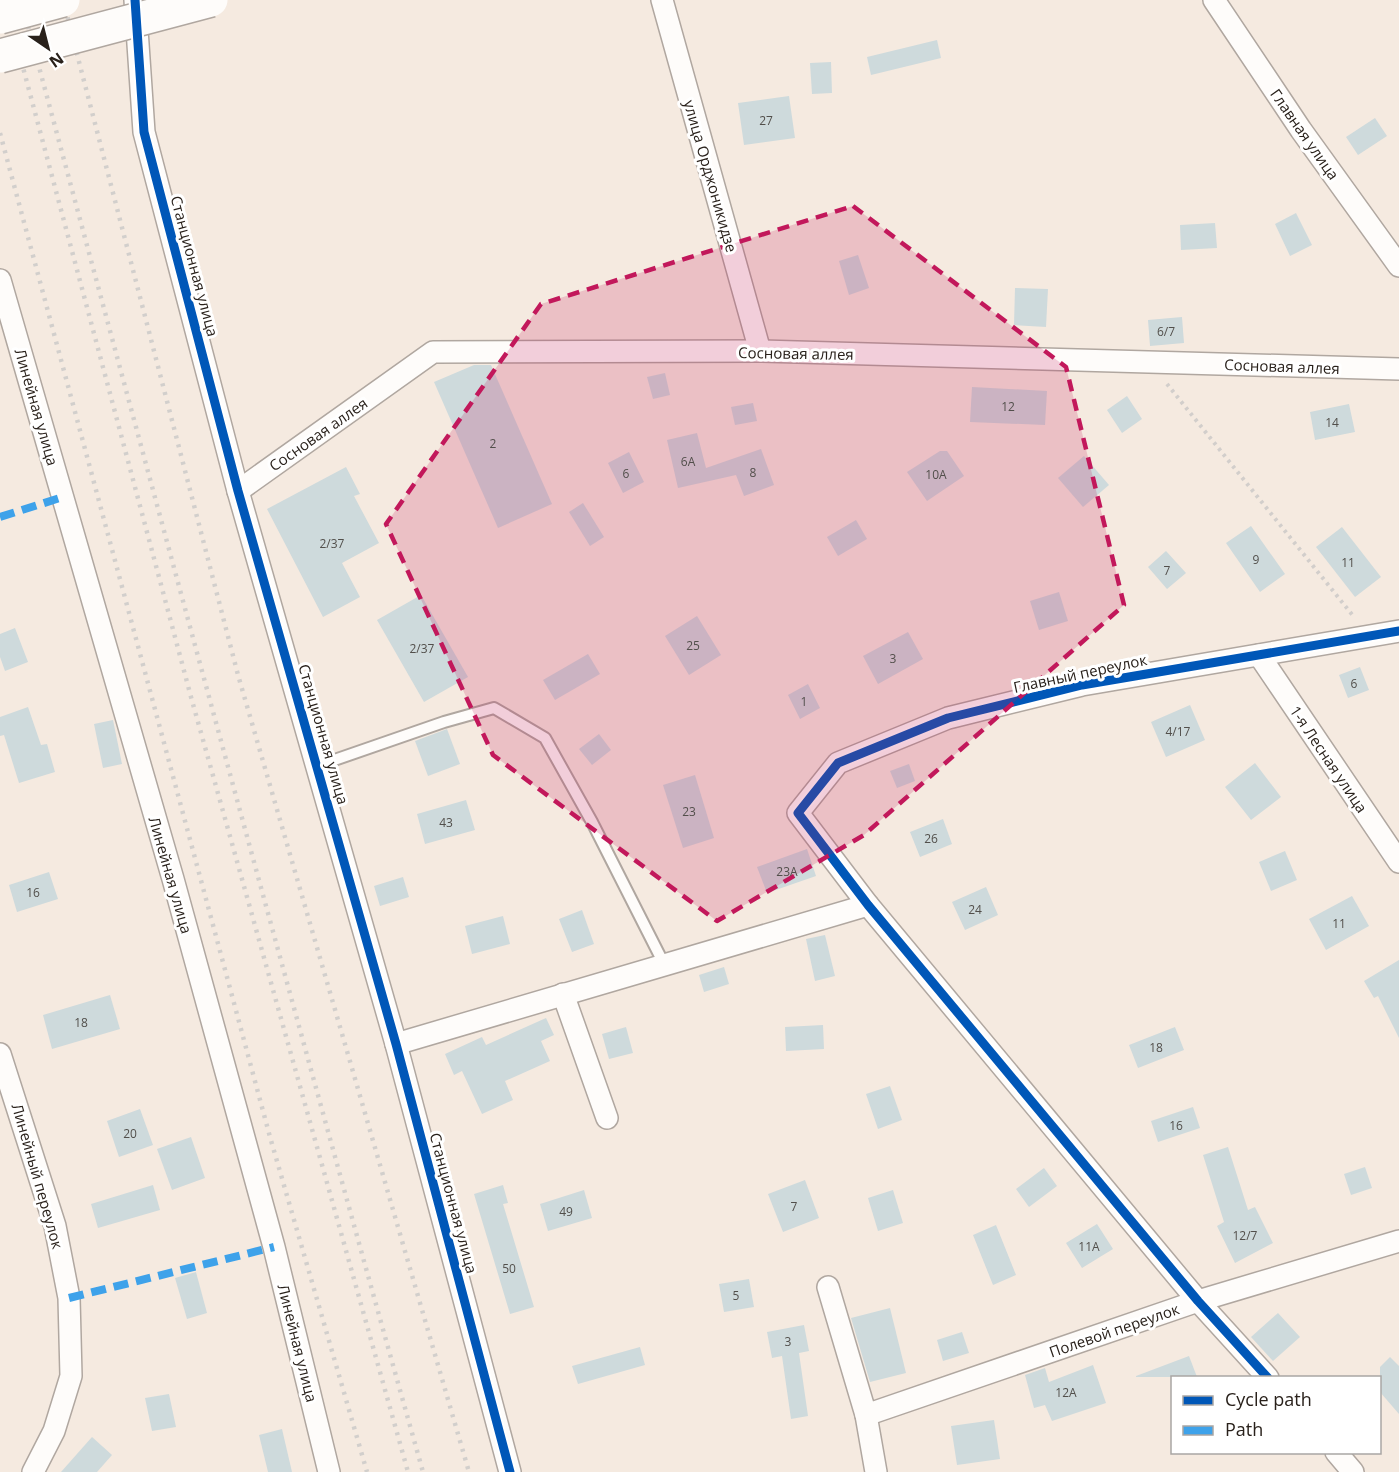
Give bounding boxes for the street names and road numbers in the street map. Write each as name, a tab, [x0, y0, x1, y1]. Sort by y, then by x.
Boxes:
street label: Главная улица	[1266, 85, 1344, 183]
street label: улица Орджоникидзе	[680, 98, 742, 254]
street label: Станционная улица	[167, 193, 223, 339]
street label: Сосновая аллея	[738, 342, 854, 364]
street label: Линейная улица	[11, 346, 63, 468]
street label: Сосновая аллея	[1224, 354, 1340, 378]
street label: Сосновая аллея	[265, 393, 371, 475]
street label: Главный переулок	[1011, 649, 1149, 697]
street label: Станционная улица	[294, 661, 354, 807]
street label: 1-я Лесная улица	[1286, 702, 1372, 816]
street label: Линейная улица	[145, 814, 197, 936]
street label: Линейный переулок	[8, 1101, 68, 1251]
street label: Станционная улица	[426, 1130, 482, 1276]
street label: Линейная улица	[274, 1282, 322, 1404]
street label: Полевой переулок	[1046, 1298, 1182, 1362]

